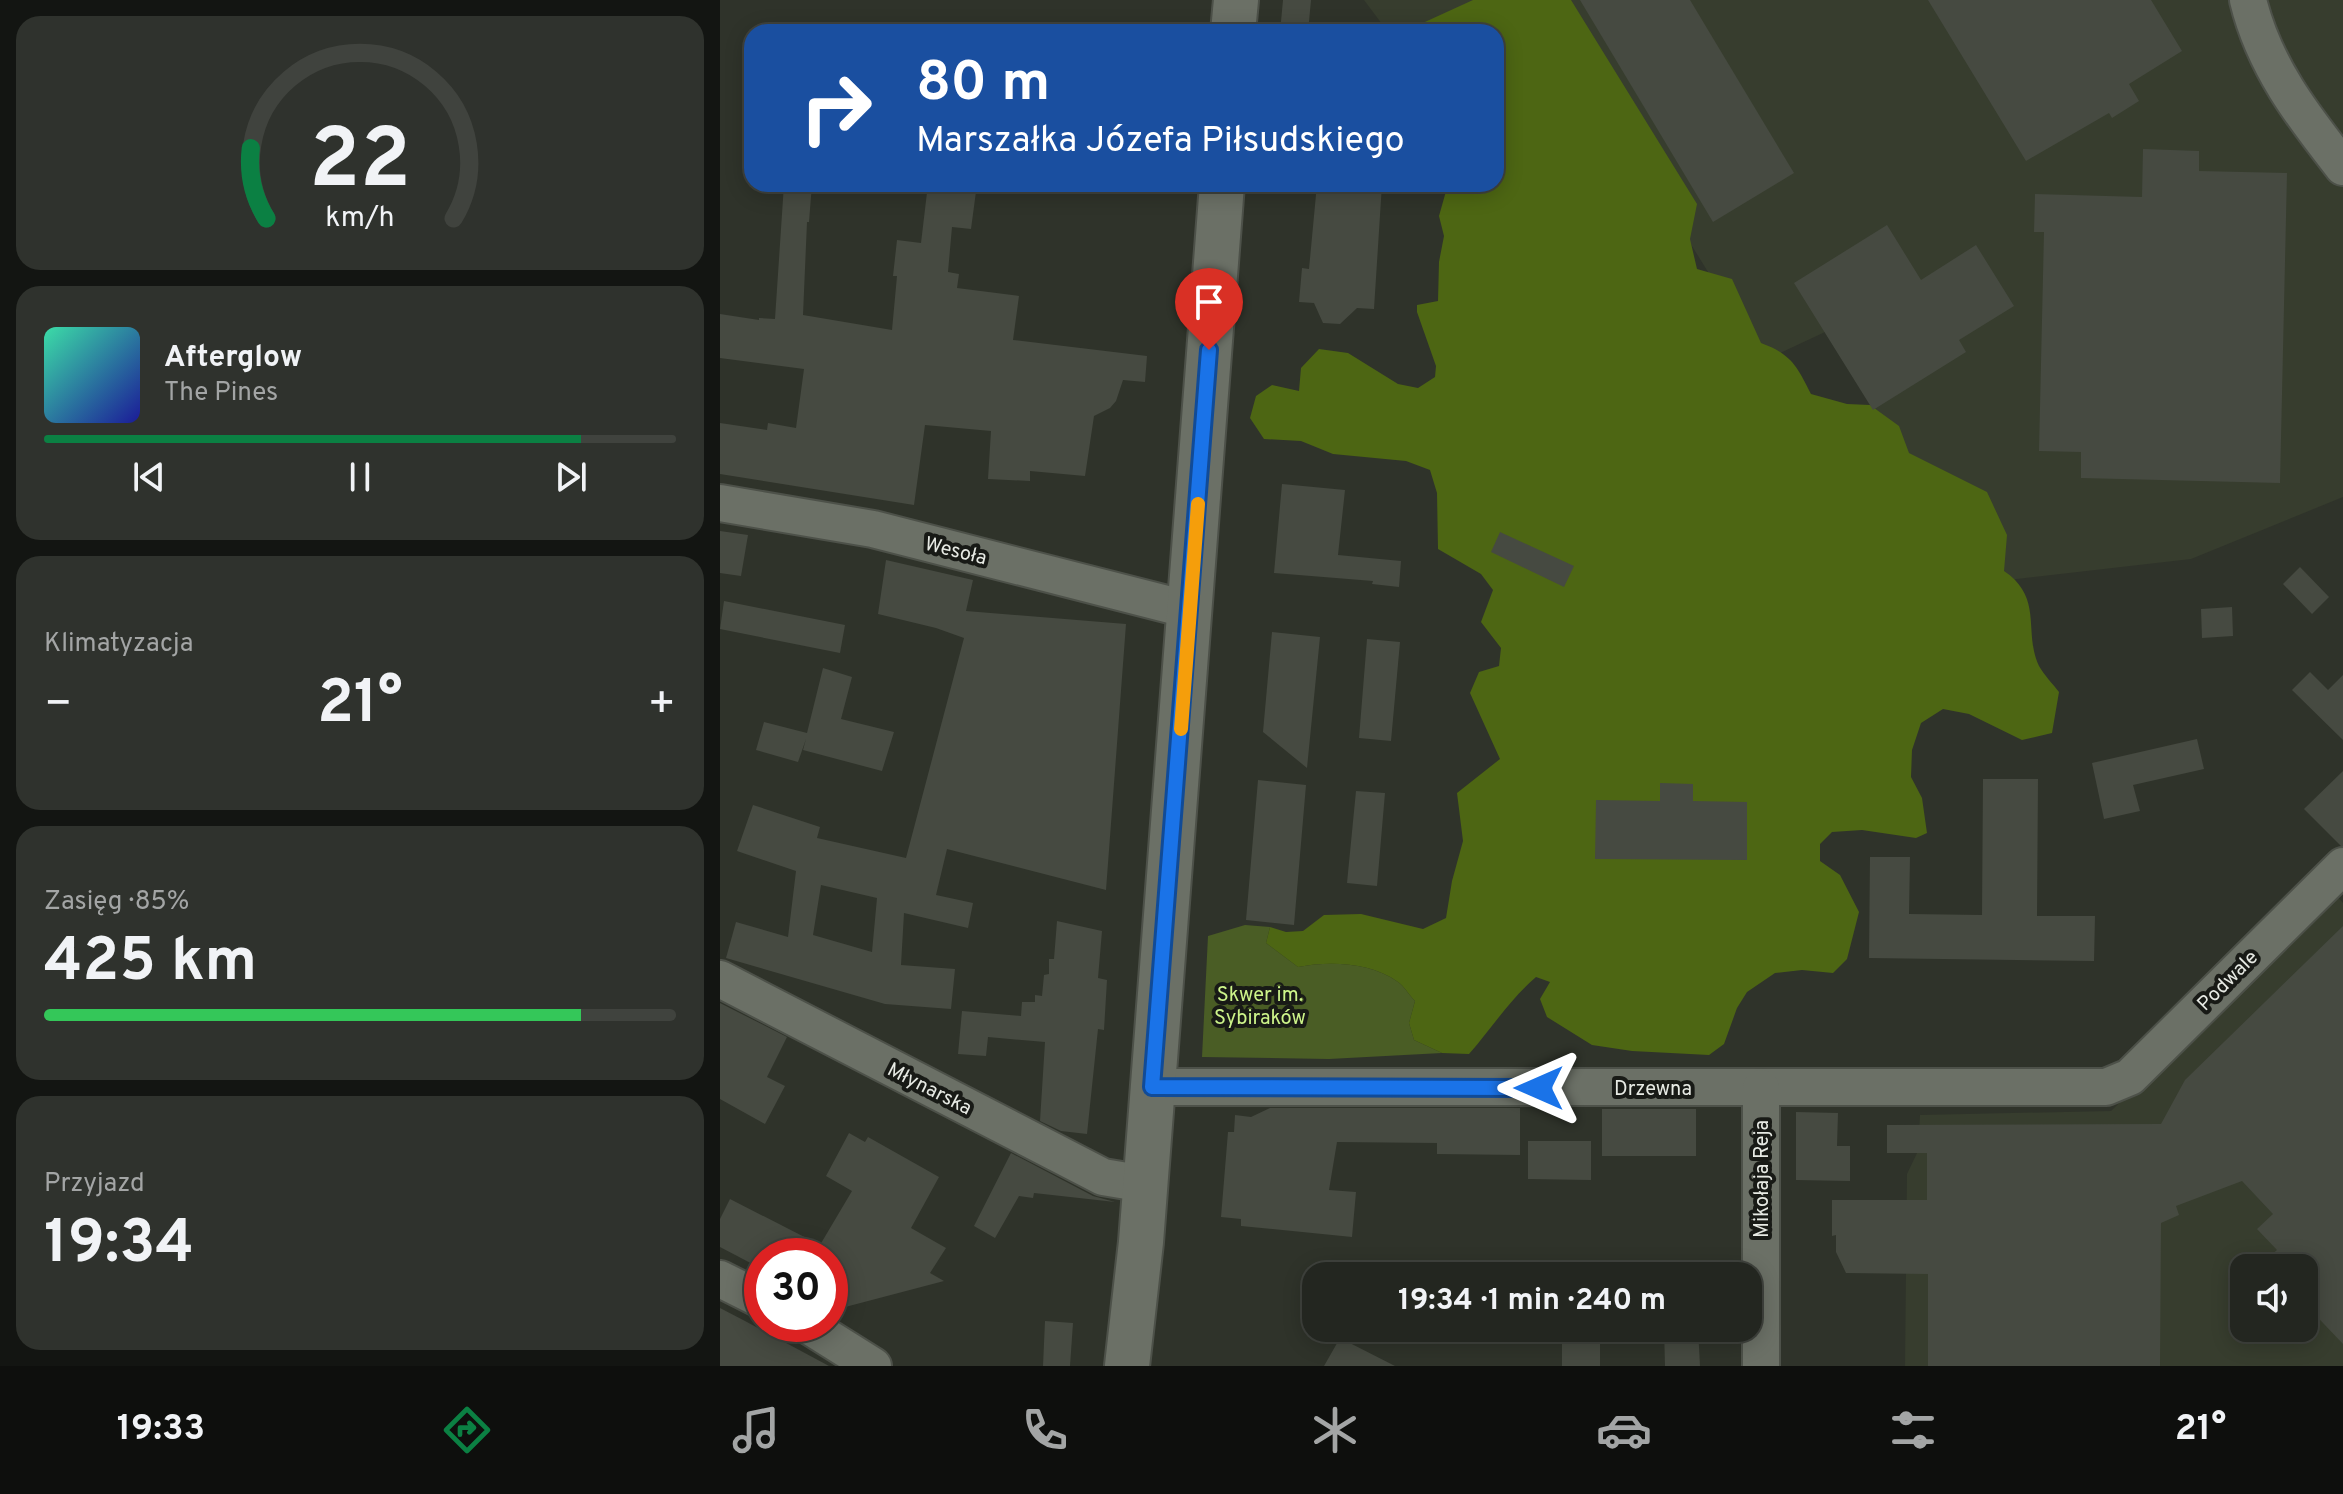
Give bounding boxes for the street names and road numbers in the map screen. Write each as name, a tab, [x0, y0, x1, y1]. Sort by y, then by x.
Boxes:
street label: Wesoła	[922, 532, 989, 572]
street label: Podwale	[2192, 945, 2264, 1017]
street label: Młynarska	[882, 1057, 976, 1122]
street label: Drzewna	[1614, 1077, 1692, 1103]
street label: Mikołaja Reja	[1750, 1120, 1776, 1238]

